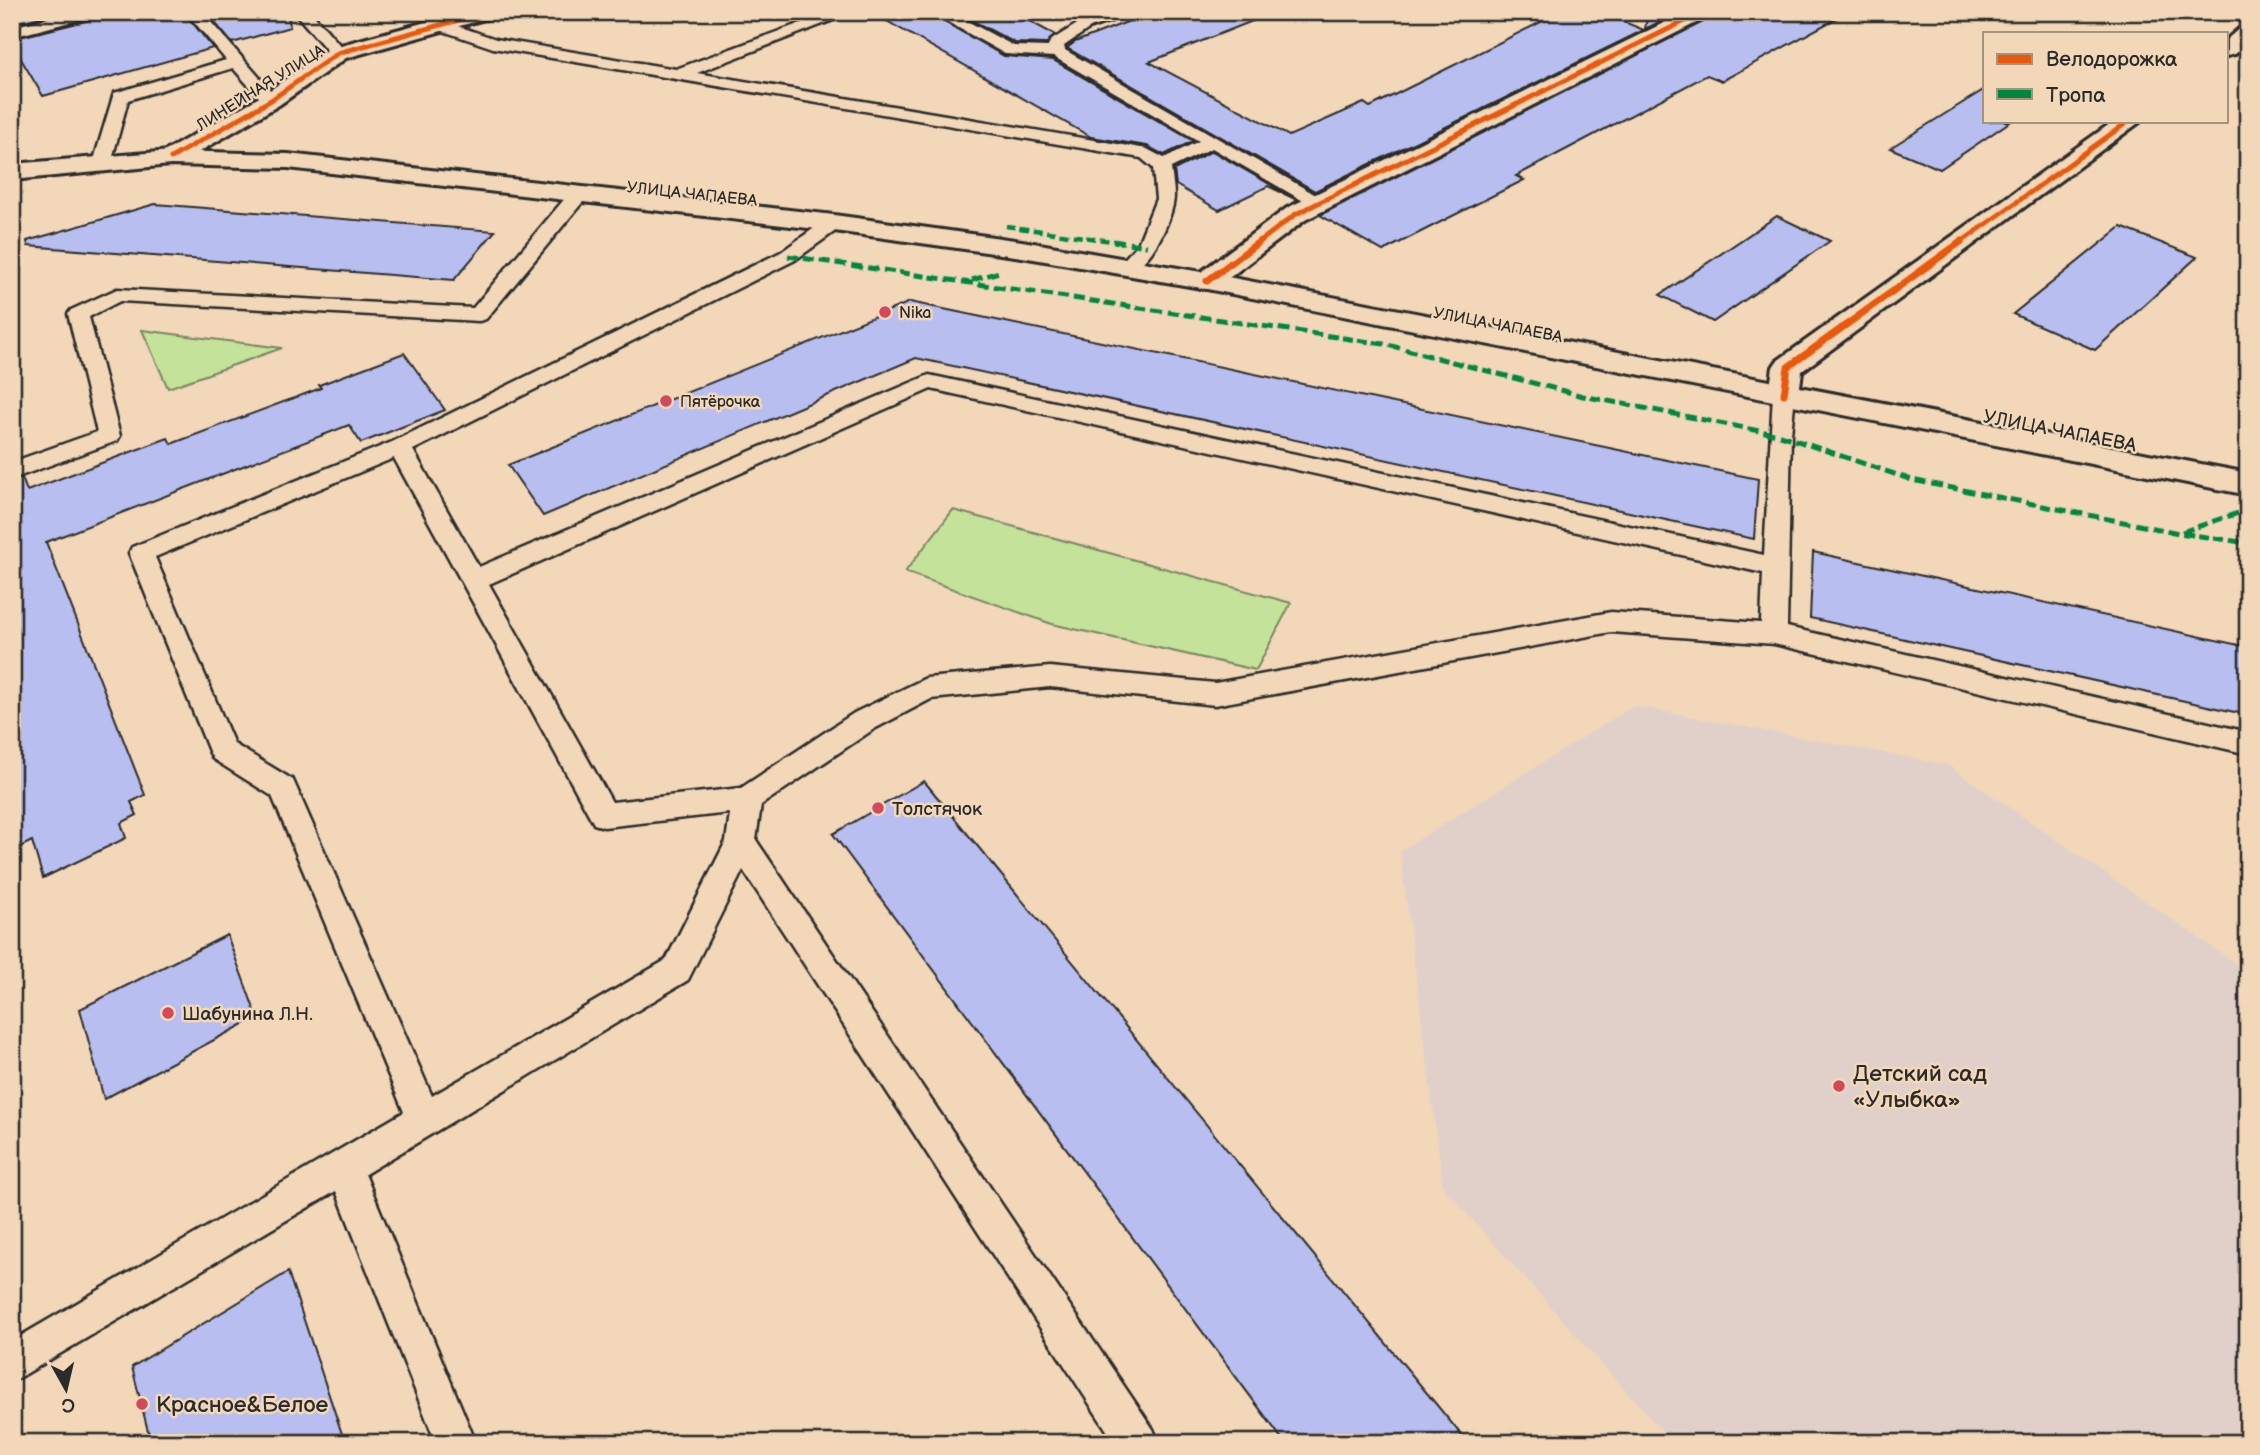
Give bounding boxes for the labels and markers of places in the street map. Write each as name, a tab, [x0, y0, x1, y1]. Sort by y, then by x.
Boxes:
marker: Nika	[877, 304, 893, 320]
place label: Nika	[899, 304, 931, 323]
marker: Пятёрочка	[658, 393, 674, 409]
place label: Пятёрочка	[680, 393, 761, 412]
place label: Толстячок	[892, 798, 982, 821]
marker: Толстячок	[870, 800, 886, 816]
place label: Шабунина Л.Н.	[182, 1003, 313, 1026]
marker: Шабунина Л.Н.	[160, 1005, 176, 1021]
place label: Детский сад «Улыбка»	[1853, 1060, 1987, 1114]
marker: Детский сад «Улыбка»	[1831, 1078, 1847, 1094]
place label: Красное&Белое	[156, 1391, 329, 1419]
marker: Красное&Белое	[134, 1396, 150, 1412]

